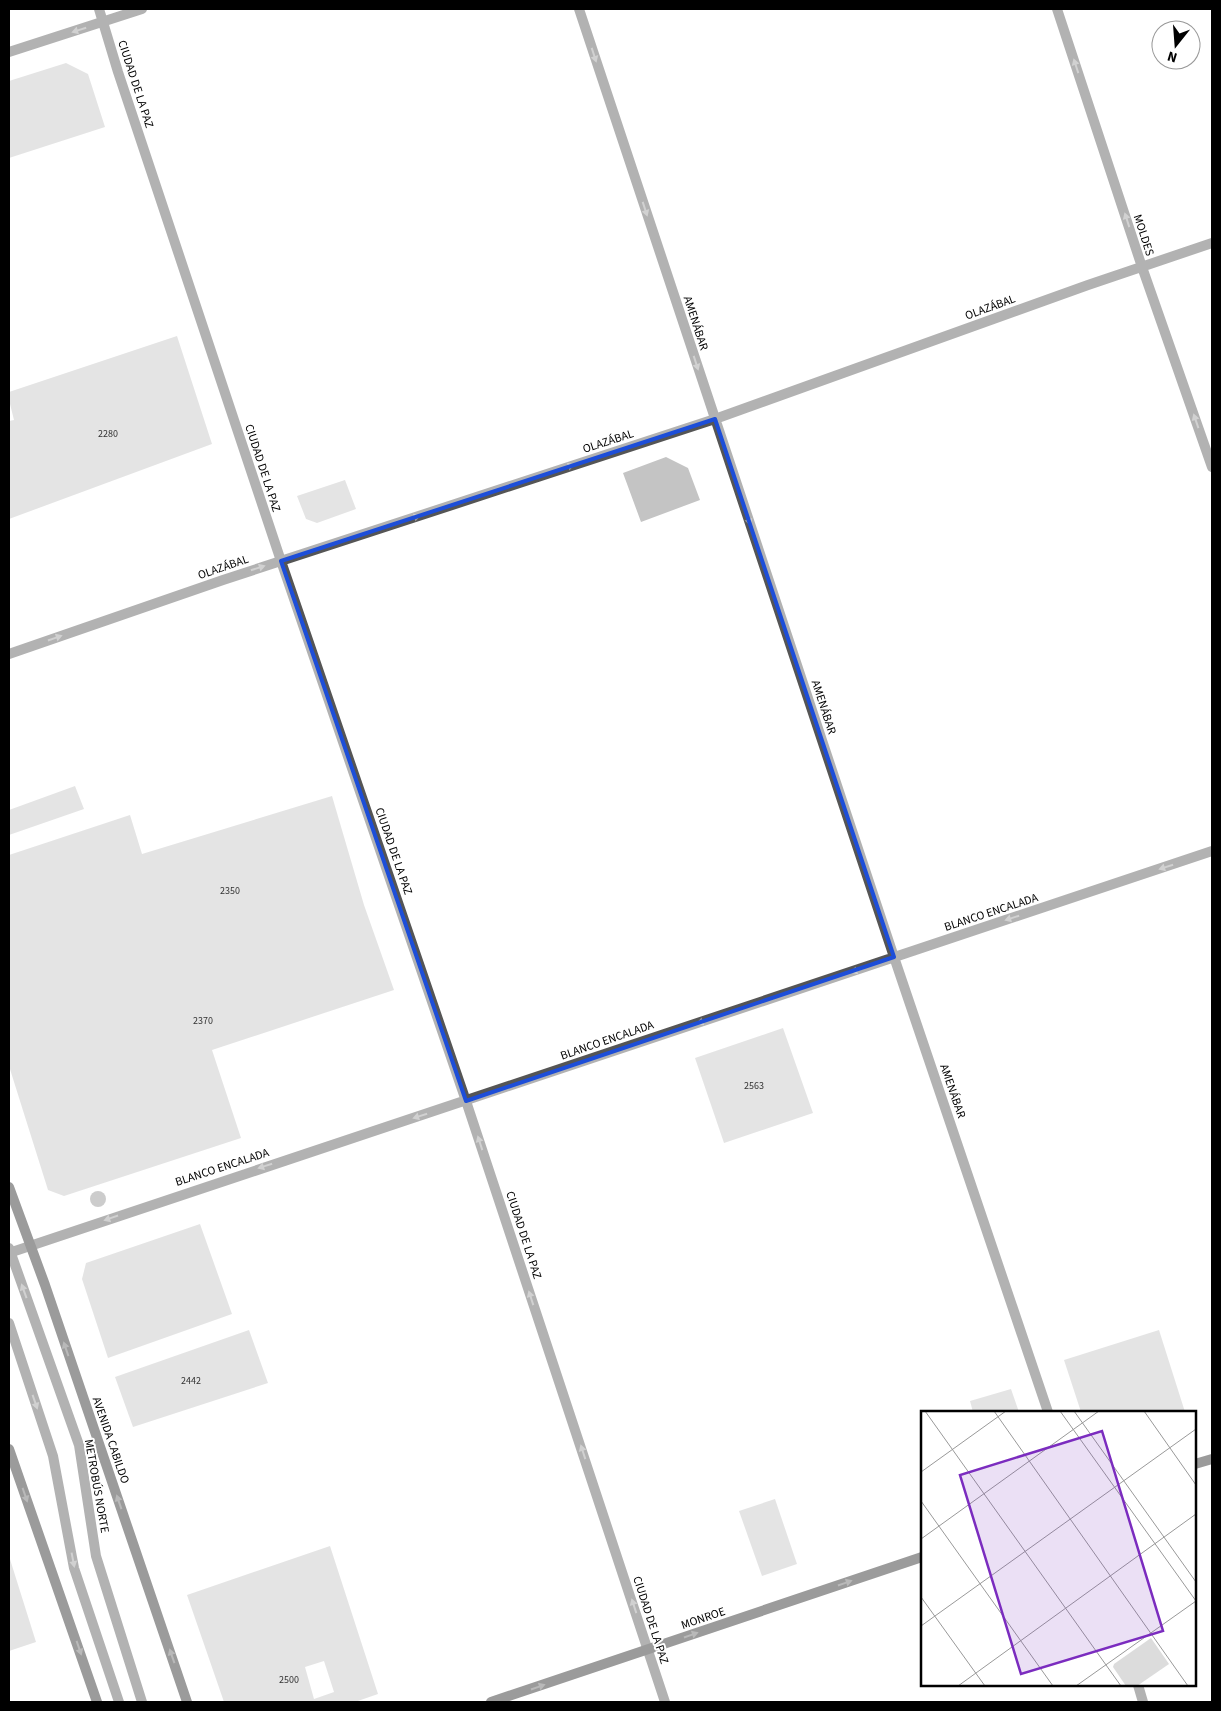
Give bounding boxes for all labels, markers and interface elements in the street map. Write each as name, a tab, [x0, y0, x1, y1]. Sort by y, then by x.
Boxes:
north arrow	[1151, 20, 1201, 70]
one-way arrow	[72, 27, 87, 34]
street label: CIUDAD DE LA PAZ	[113, 38, 158, 130]
text: N	[1165, 46, 1180, 67]
one-way arrow	[590, 48, 598, 63]
one-way arrow	[1071, 58, 1079, 73]
one-way arrow	[642, 202, 649, 217]
street label: MOLDES	[1129, 212, 1158, 258]
one-way arrow	[1122, 213, 1130, 228]
street label: OLAZÁBAL	[963, 290, 1018, 324]
street label: AMENÁBAR	[679, 294, 712, 353]
one-way arrow	[693, 356, 701, 371]
one-way arrow	[1192, 413, 1200, 428]
street label: CIUDAD DE LA PAZ	[240, 422, 285, 514]
street label: OLAZÁBAL	[581, 425, 636, 458]
house number: 2280	[98, 427, 118, 441]
one-way arrow	[560, 463, 575, 471]
one-way arrow	[745, 510, 752, 525]
one-way arrow	[405, 513, 420, 521]
street label: OLAZÁBAL	[196, 551, 251, 584]
one-way arrow	[251, 564, 266, 572]
one-way arrow	[48, 634, 63, 642]
street label: AMENÁBAR	[807, 678, 840, 737]
street label: CIUDAD DE LA PAZ	[371, 805, 416, 897]
one-way arrow	[1158, 863, 1173, 871]
house number: 2350	[220, 884, 240, 898]
street label: BLANCO ENCALADA	[942, 889, 1041, 936]
one-way arrow	[1004, 915, 1019, 922]
one-way arrow	[850, 966, 865, 974]
house number: 2370	[193, 1014, 213, 1028]
street label: BLANCO ENCALADA	[558, 1016, 657, 1064]
one-way arrow	[696, 1018, 711, 1025]
street label: AMENÁBAR	[935, 1062, 970, 1121]
house number: 2563	[744, 1079, 764, 1093]
one-way arrow	[412, 1113, 427, 1120]
one-way arrow	[476, 1136, 484, 1151]
street label: BLANCO ENCALADA	[173, 1144, 272, 1191]
one-way arrow	[258, 1163, 273, 1171]
street label: CIUDAD DE LA PAZ	[501, 1189, 546, 1281]
one-way arrow	[103, 1214, 118, 1222]
one-way arrow	[20, 1283, 27, 1298]
one-way arrow	[527, 1290, 535, 1305]
one-way arrow	[62, 1341, 70, 1356]
house number: 2442	[181, 1374, 201, 1388]
one-way arrow	[32, 1395, 40, 1410]
street label: AVENIDA CABILDO	[88, 1395, 133, 1486]
inset map	[921, 1411, 1196, 1686]
street label: METROBÚS NORTE	[80, 1438, 113, 1534]
one-way arrow	[578, 1444, 586, 1459]
one-way arrow	[21, 1488, 29, 1503]
one-way arrow	[115, 1495, 122, 1510]
one-way arrow	[69, 1553, 77, 1569]
street label: CIUDAD DE LA PAZ	[628, 1574, 673, 1666]
one-way arrow	[838, 1578, 853, 1586]
one-way arrow	[630, 1598, 638, 1613]
street label: MONROE	[679, 1603, 727, 1634]
one-way arrow	[684, 1630, 699, 1638]
one-way arrow	[75, 1641, 83, 1656]
one-way arrow	[168, 1648, 176, 1663]
house number: 2500	[279, 1673, 299, 1687]
one-way arrow	[530, 1682, 545, 1690]

